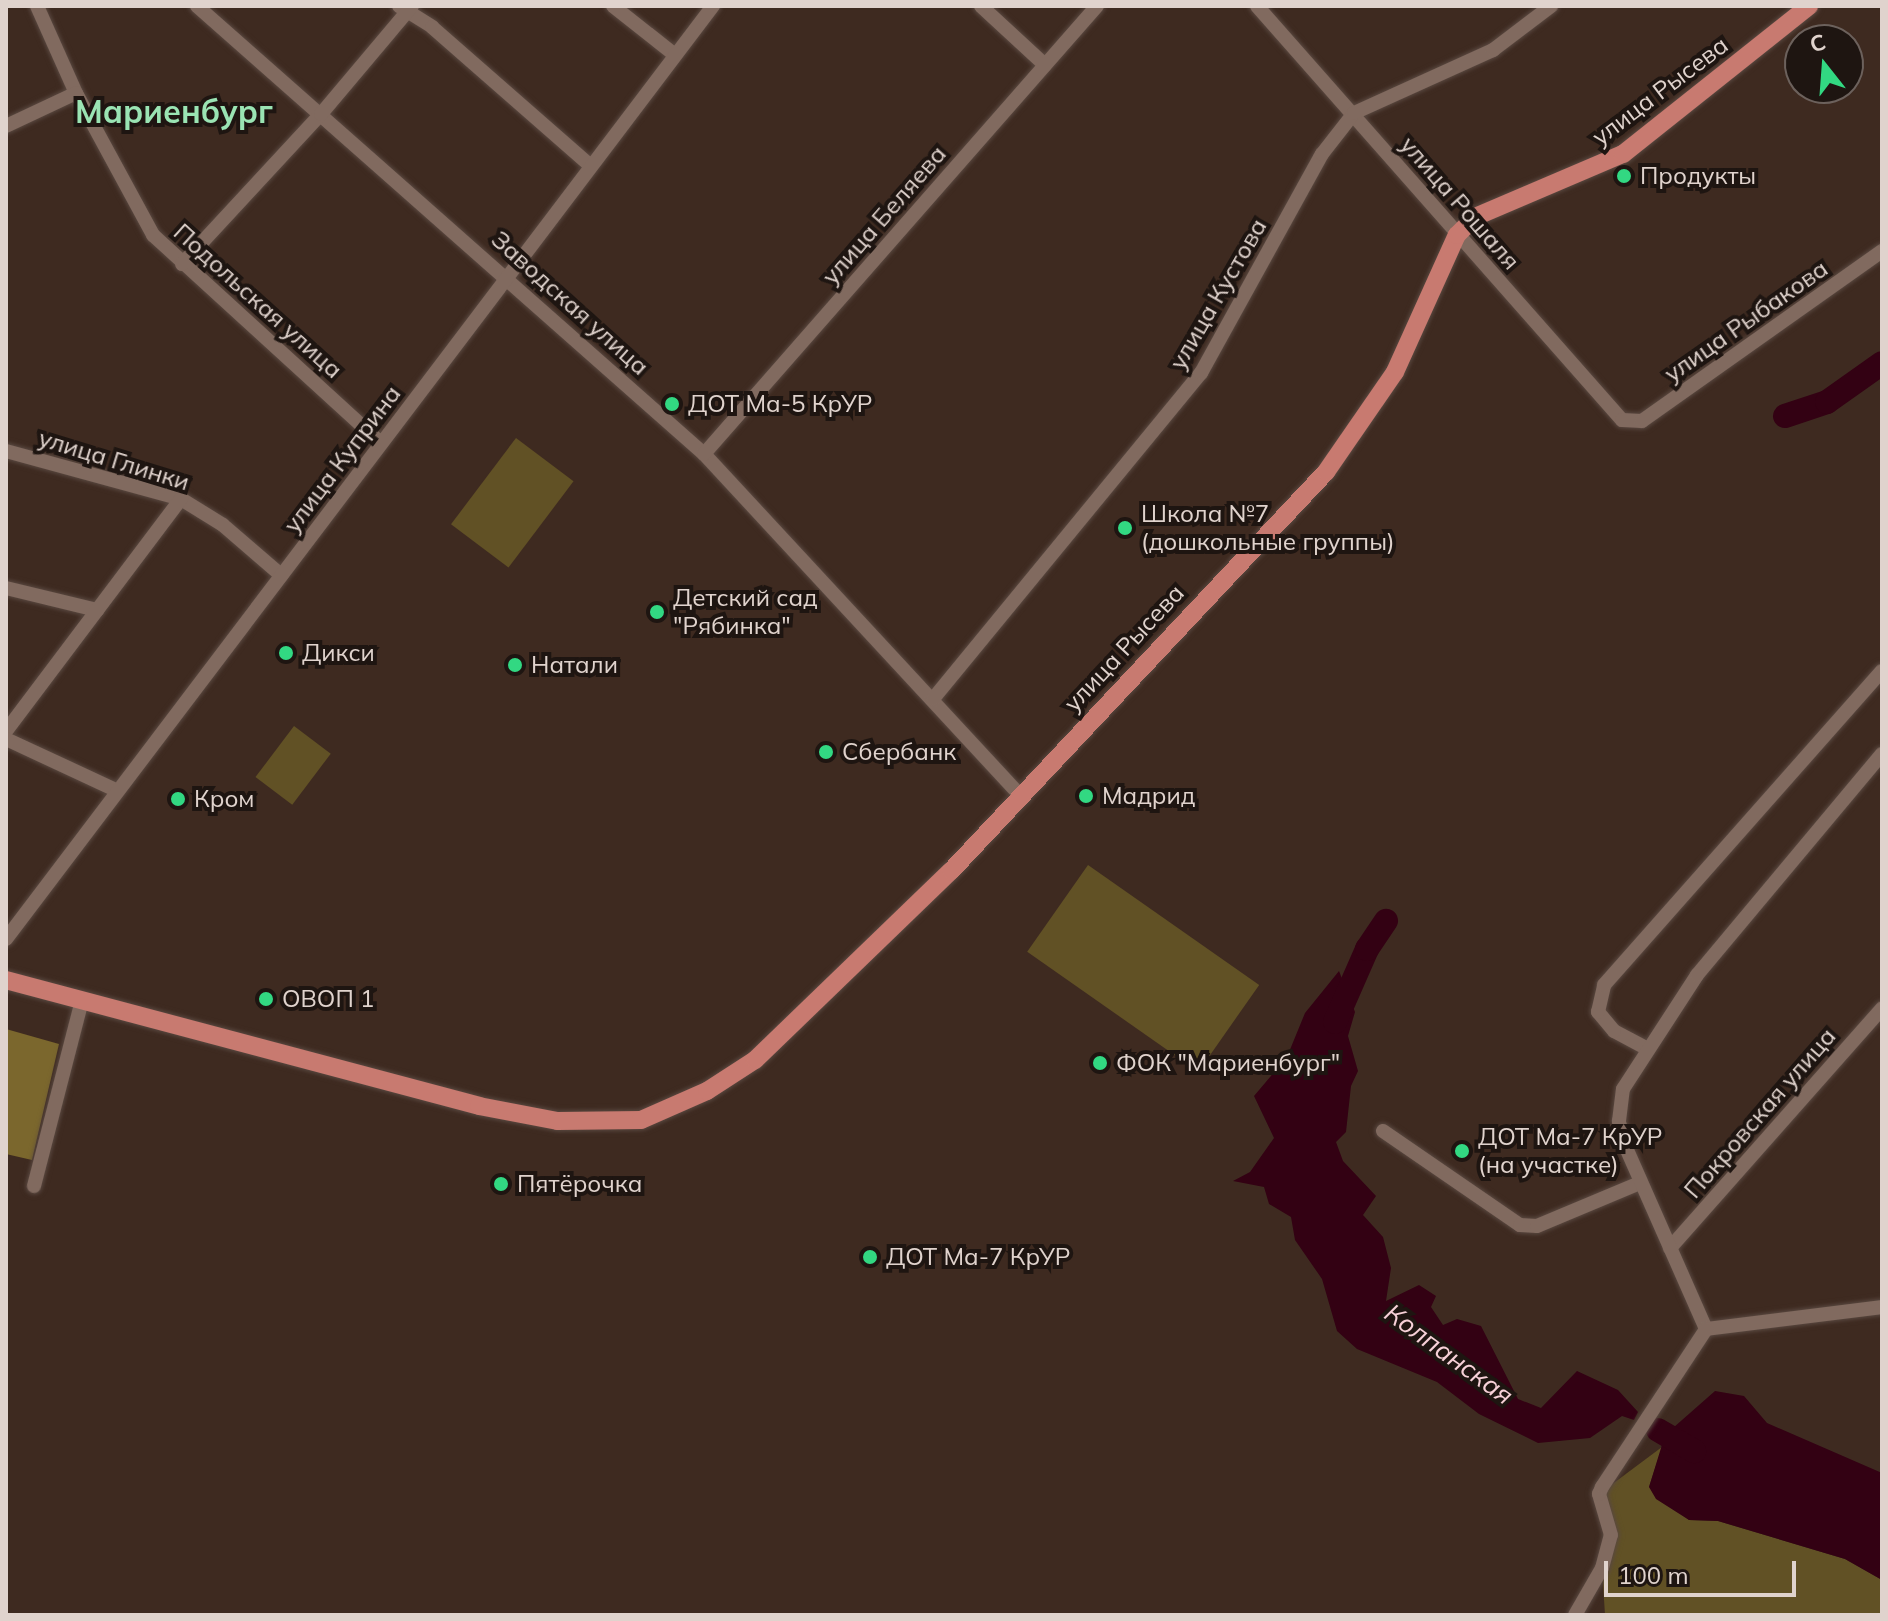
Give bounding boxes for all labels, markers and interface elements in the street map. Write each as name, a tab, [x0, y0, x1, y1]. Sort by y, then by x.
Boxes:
north arrow	[1784, 24, 1864, 104]
text: С	[1806, 27, 1829, 59]
street label: улица Рысева	[1586, 30, 1734, 152]
district label: Мариенбург	[75, 92, 273, 130]
street label: улица Рошаля	[1394, 131, 1526, 275]
street label: улица Беляева	[816, 140, 952, 290]
place label: Продукты	[1640, 162, 1756, 190]
marker: Продукты	[1615, 167, 1633, 185]
street label: улица Кустова	[1163, 214, 1273, 374]
street label: Подольская улица	[168, 218, 348, 384]
street label: Заводская улица	[486, 225, 654, 381]
street label: улица Рыбакова	[1659, 254, 1833, 388]
street label: улица Куприна	[277, 380, 407, 538]
place label: ДОТ Ма-5 КрУР	[688, 390, 872, 418]
marker: ДОТ Ма-5 КрУР	[663, 395, 681, 413]
street label: улица Глинки	[35, 423, 193, 497]
place label: Школа №7 (дошкольные группы)	[1141, 500, 1395, 556]
marker: Школа №7 (дошкольные группы)	[1116, 519, 1134, 537]
street label: улица Рысева	[1058, 579, 1190, 717]
place label: Детский сад "Рябинка"	[673, 584, 818, 640]
marker: Детский сад "Рябинка"	[648, 603, 666, 621]
place label: Дикси	[302, 639, 375, 667]
marker: Дикси	[277, 644, 295, 662]
place label: Натали	[531, 651, 618, 679]
marker: Натали	[506, 656, 524, 674]
place label: Сбербанк	[842, 738, 956, 766]
marker: Сбербанк	[817, 743, 835, 761]
place label: Мадрид	[1102, 782, 1195, 810]
place label: Кром	[194, 785, 255, 813]
marker: Мадрид	[1077, 787, 1095, 805]
marker: Кром	[169, 790, 187, 808]
place label: ОВОП 1	[282, 985, 374, 1013]
marker: ОВОП 1	[257, 990, 275, 1008]
street label: Покровская улица	[1678, 1022, 1842, 1204]
place label: ФОК "Мариенбург"	[1116, 1049, 1340, 1077]
marker: ФОК "Мариенбург"	[1091, 1054, 1109, 1072]
place label: ДОТ Ма-7 КрУР (на участке)	[1478, 1123, 1662, 1179]
marker: ДОТ Ма-7 КрУР (на участке)	[1453, 1142, 1471, 1160]
place label: Пятёрочка	[517, 1170, 642, 1198]
marker: Пятёрочка	[492, 1175, 510, 1193]
place label: ДОТ Ма-7 КрУР	[886, 1243, 1070, 1271]
marker: ДОТ Ма-7 КрУР	[861, 1248, 879, 1266]
water label: Колпанская	[1379, 1297, 1519, 1411]
scale bar	[1608, 1545, 1800, 1595]
text: 100 m	[1618, 1560, 1689, 1590]

